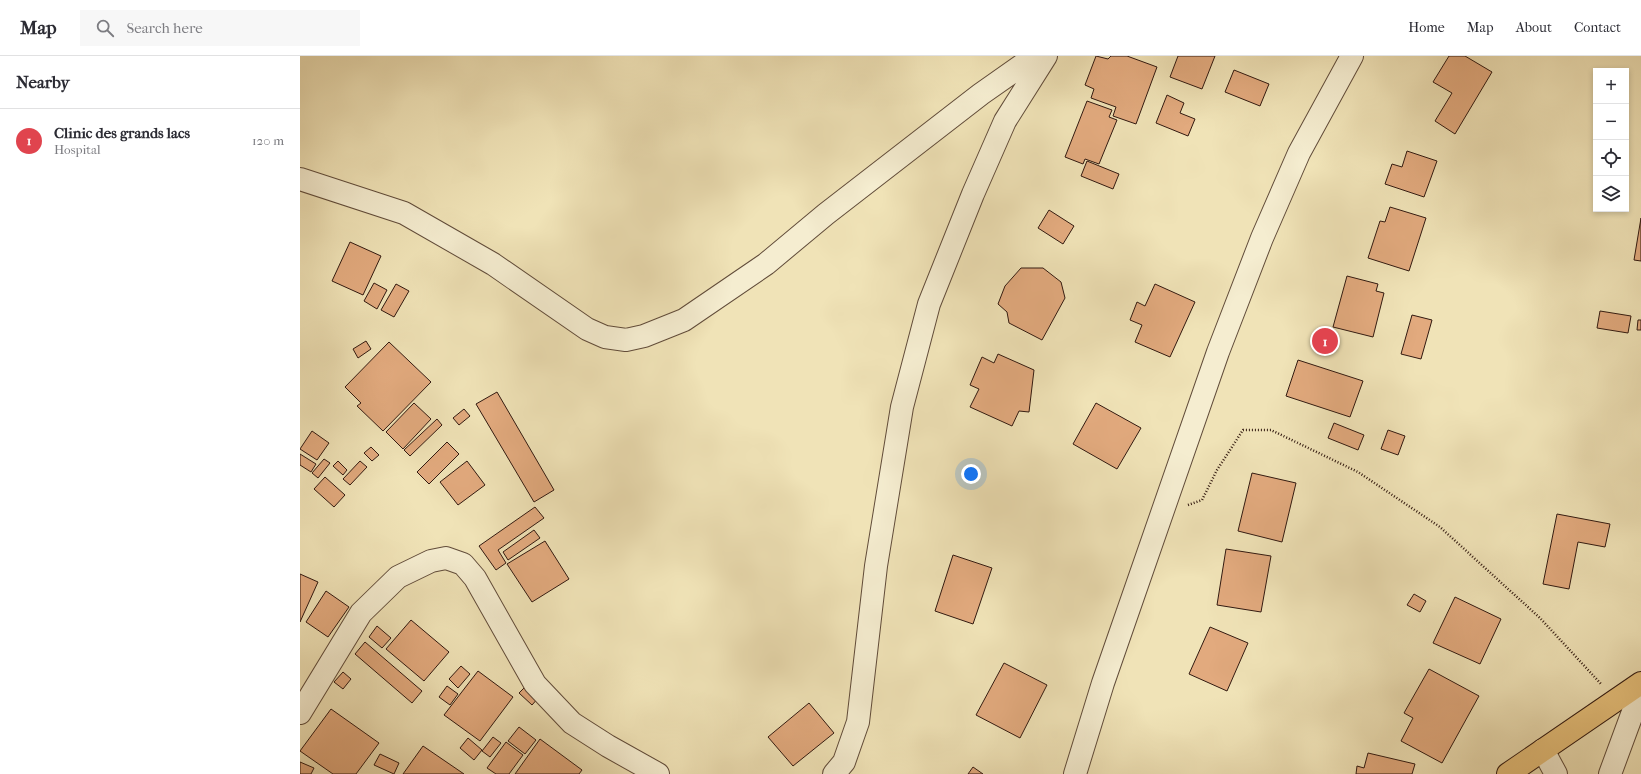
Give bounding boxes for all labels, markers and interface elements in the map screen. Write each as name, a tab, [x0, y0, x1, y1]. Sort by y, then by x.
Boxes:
search box	[80, 10, 360, 46]
text: Map	[20, 17, 56, 39]
icon: search	[94, 17, 116, 39]
text: Search here	[126, 19, 203, 37]
text: Home	[1408, 19, 1445, 36]
text: Map	[1467, 19, 1494, 36]
text: About	[1516, 19, 1552, 36]
text: Contact	[1574, 19, 1621, 36]
map controls	[1593, 68, 1629, 212]
button: +	[1593, 68, 1629, 104]
text: Nearby	[16, 72, 70, 92]
button: −	[1593, 104, 1629, 140]
text: Clinic des grands lacs	[54, 124, 190, 142]
text: 1	[27, 133, 31, 148]
text: 120 m	[252, 133, 284, 148]
button: locate	[1593, 140, 1629, 176]
text: Hospital	[54, 142, 101, 157]
button: layers	[1593, 176, 1629, 212]
pin: 1	[1312, 326, 1338, 356]
your location	[961, 464, 981, 484]

